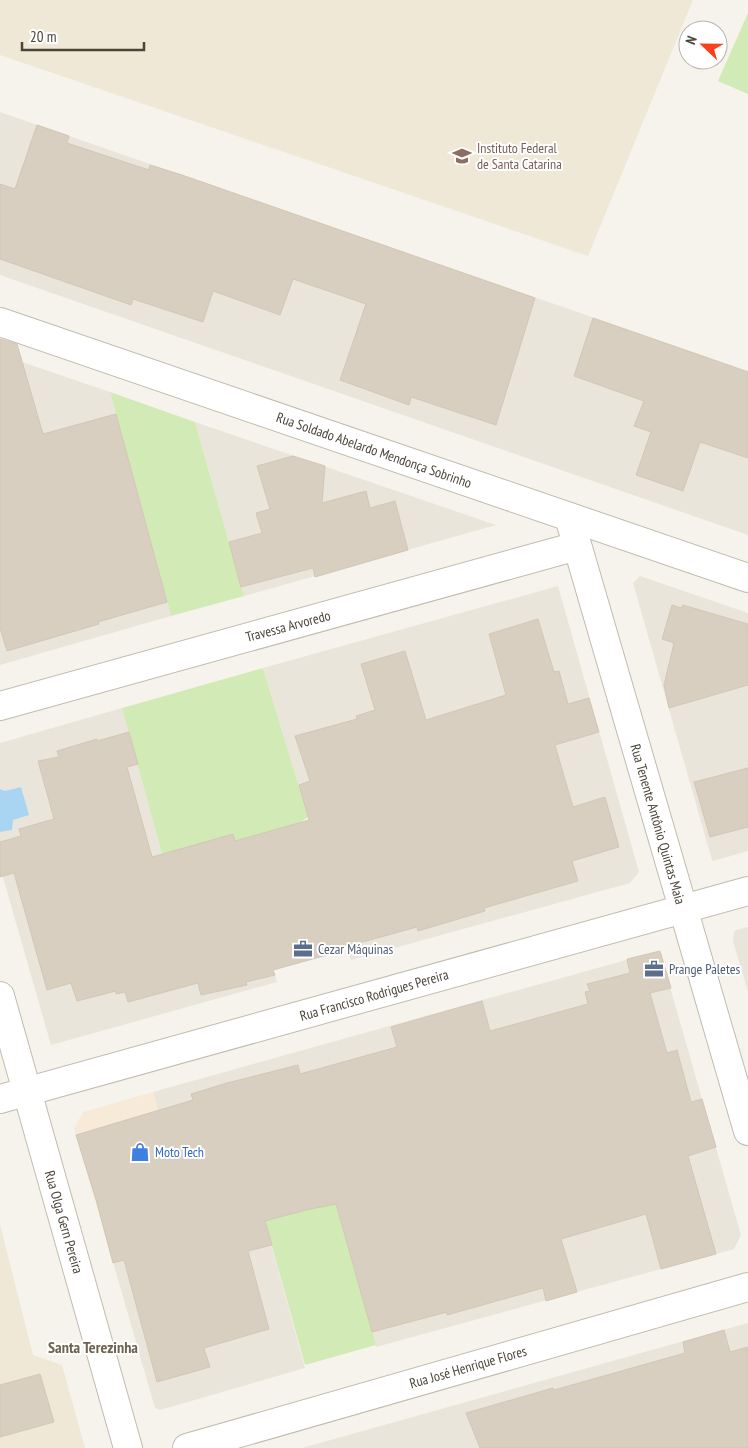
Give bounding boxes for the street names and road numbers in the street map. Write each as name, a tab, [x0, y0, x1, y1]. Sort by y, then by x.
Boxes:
street label: Rua Soldado Abelardo Mendonça Sobrinho	[274, 408, 474, 492]
street label: Travessa Arvoredo	[244, 606, 332, 646]
street label: Rua Tenente Antônio Quintas Maia	[626, 742, 690, 906]
street label: Rua Francisco Rodrigues Pereira	[298, 965, 450, 1025]
street label: Rua Olga Gern Pereira	[41, 1168, 87, 1276]
street label: Rua José Henrique Flores	[407, 1342, 529, 1392]

